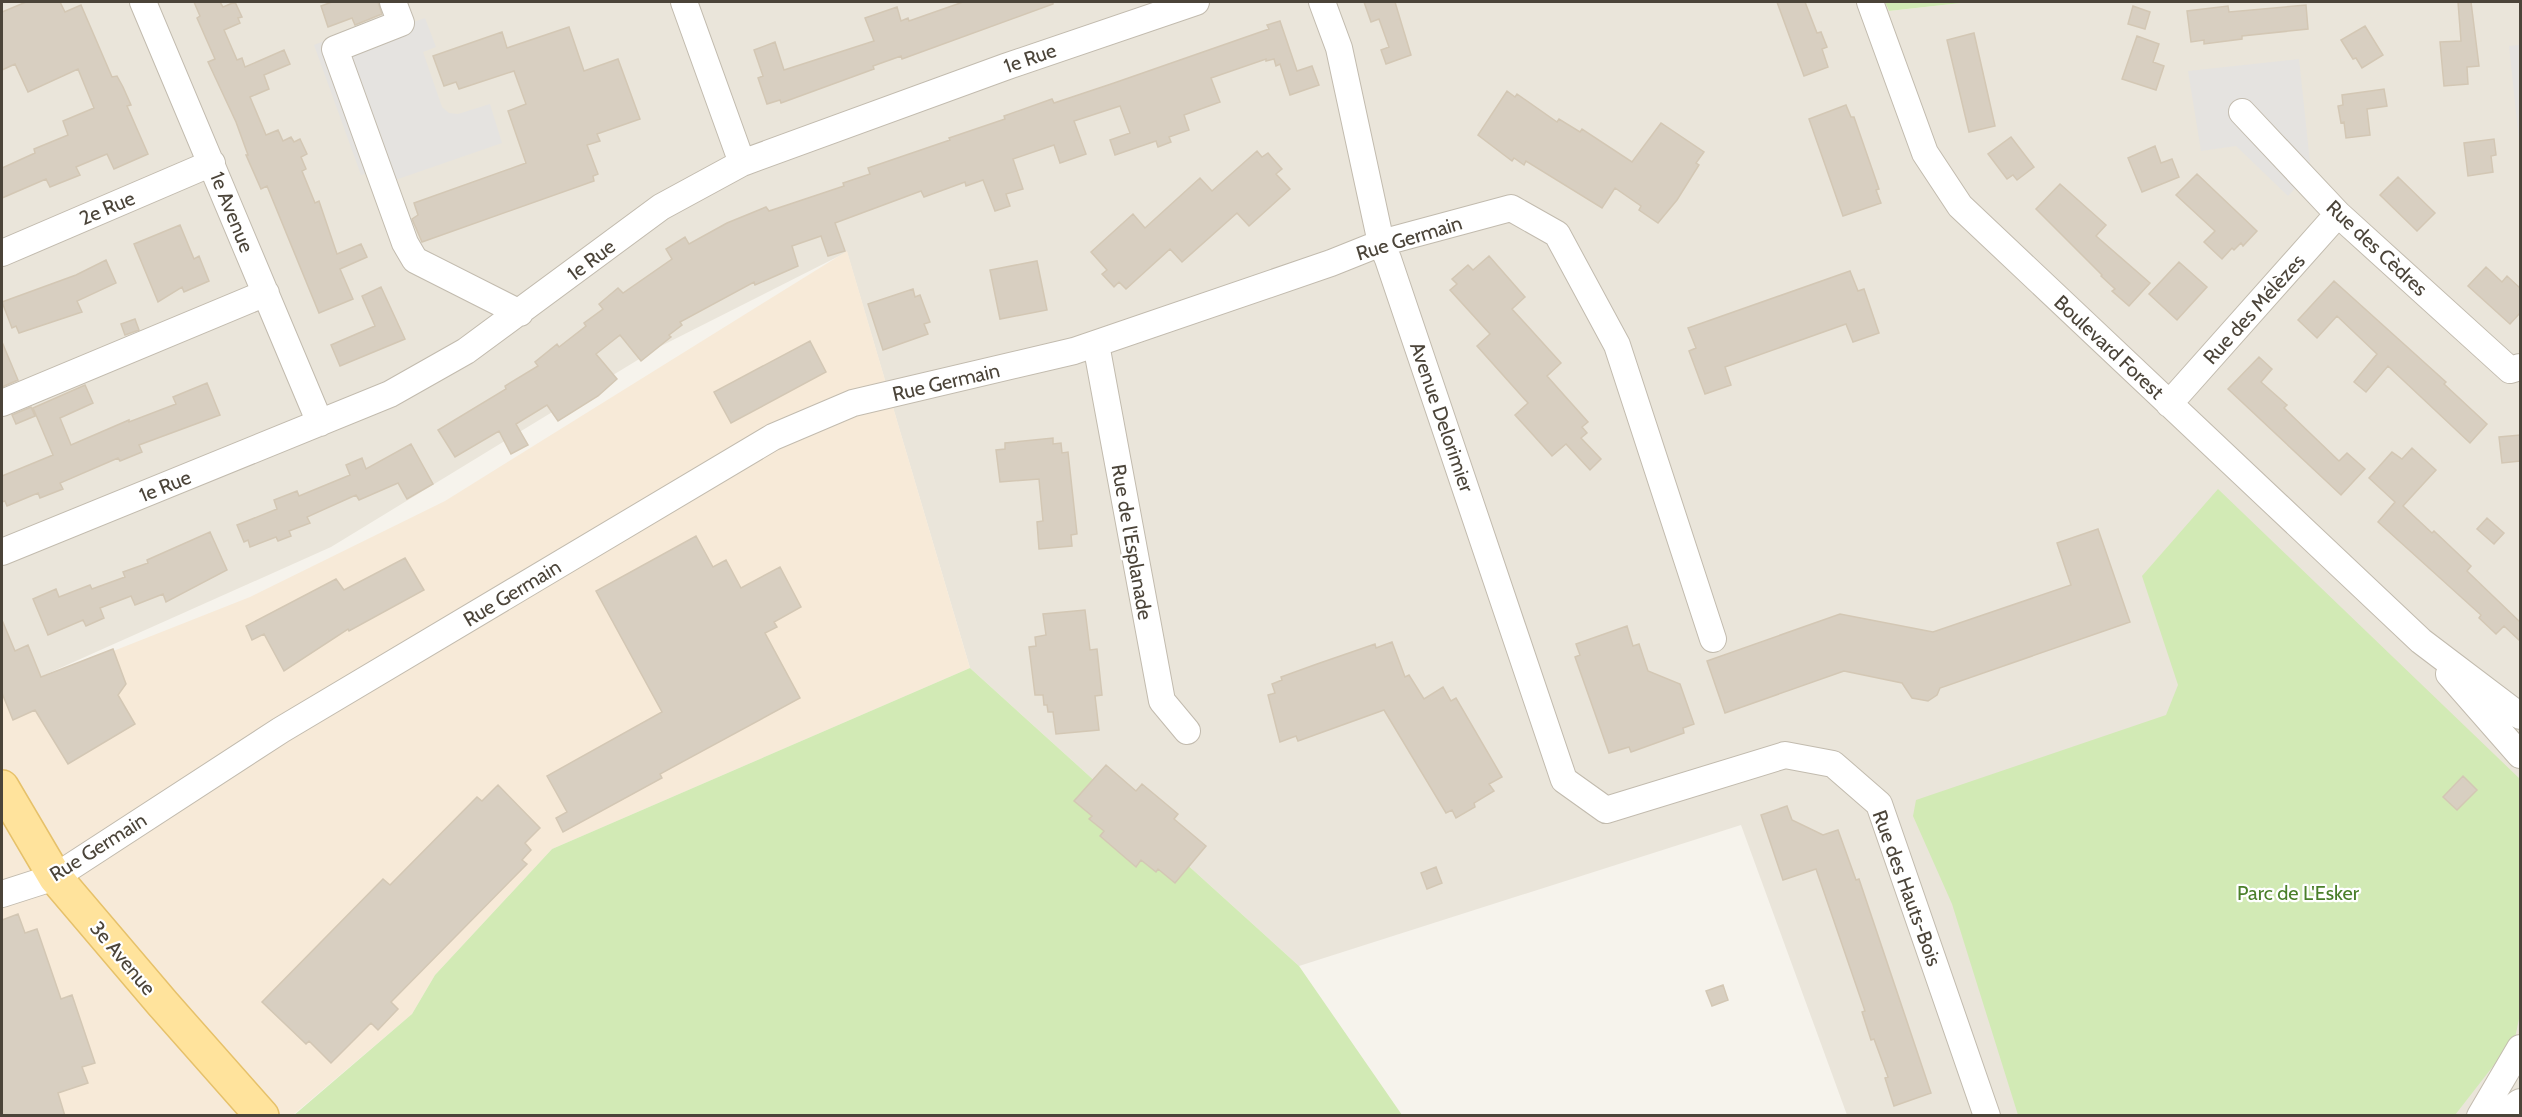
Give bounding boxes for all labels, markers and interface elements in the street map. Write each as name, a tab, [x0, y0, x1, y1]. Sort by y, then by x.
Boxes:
street label: 1e Rue	[1001, 38, 1059, 78]
street label: 1e Avenue	[205, 168, 259, 256]
street label: 2e Rue	[76, 186, 138, 230]
street label: Rue des Cèdres	[2322, 195, 2432, 301]
street label: Rue Germain	[1353, 211, 1465, 265]
street label: 1e Rue	[562, 234, 620, 286]
street label: Rue des Mélèzes	[2198, 249, 2310, 369]
street label: Boulevard Forest	[2049, 290, 2169, 404]
street label: Avenue Delorimier	[1405, 339, 1479, 496]
street label: Rue Germain	[890, 358, 1002, 406]
street label: Rue de l'Esplanade	[1106, 462, 1158, 622]
street label: 1e Rue	[136, 465, 194, 507]
street label: Rue Germain	[459, 555, 565, 631]
street label: Rue des Hauts-Bois	[1868, 807, 1946, 969]
street label: Rue Germain	[45, 808, 151, 886]
park label: Parc de L'Esker	[2237, 881, 2360, 905]
street label: 3e Avenue	[85, 916, 161, 1000]

